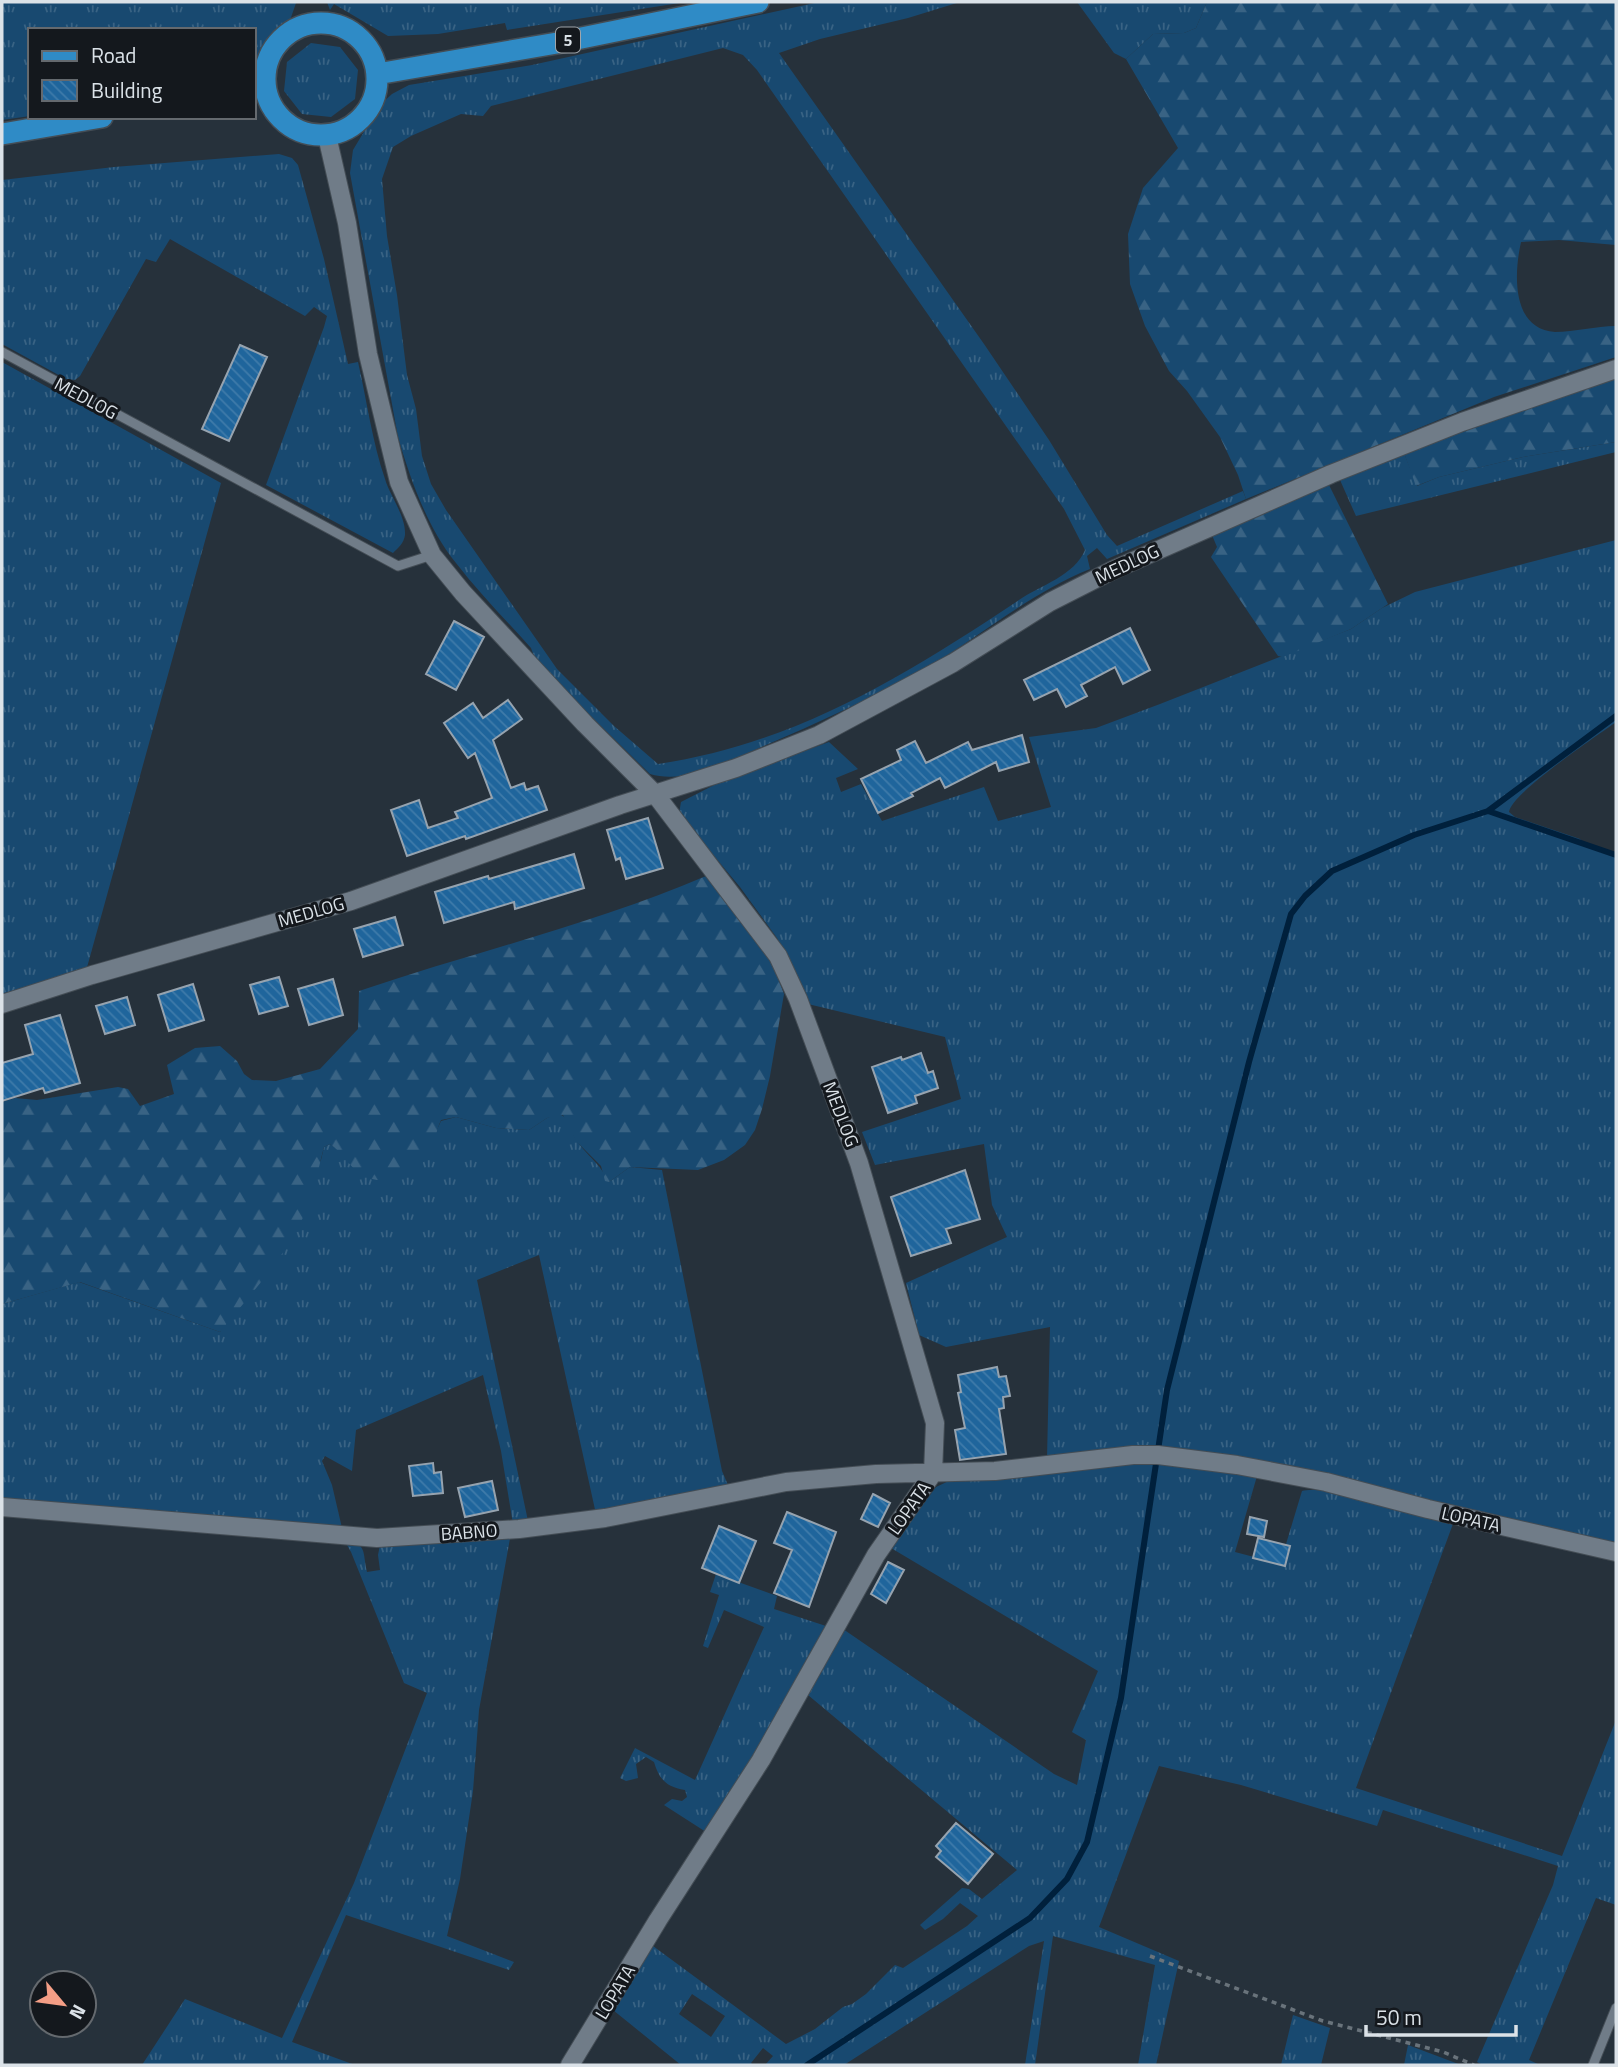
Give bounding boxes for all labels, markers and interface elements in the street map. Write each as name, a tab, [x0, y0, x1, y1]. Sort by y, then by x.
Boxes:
legend	[28, 28, 256, 119]
road number: 5	[556, 28, 580, 52]
text: Road	[91, 39, 136, 71]
text: Building	[91, 74, 163, 106]
street label: MEDLOG	[50, 370, 122, 426]
street label: MEDLOG	[1091, 537, 1163, 591]
street label: MEDLOG	[275, 890, 347, 934]
street label: MEDLOG	[816, 1077, 866, 1151]
street label: LOPATA	[881, 1476, 937, 1540]
street label: LOPATA	[1439, 1499, 1503, 1539]
street label: BABNO	[440, 1517, 498, 1547]
street label: LOPATA	[588, 1959, 642, 2024]
north arrow	[28, 1969, 98, 2039]
scale bar	[1366, 1994, 1516, 2038]
text: N	[62, 2000, 94, 2025]
text: 50 m	[1376, 2001, 1422, 2033]

